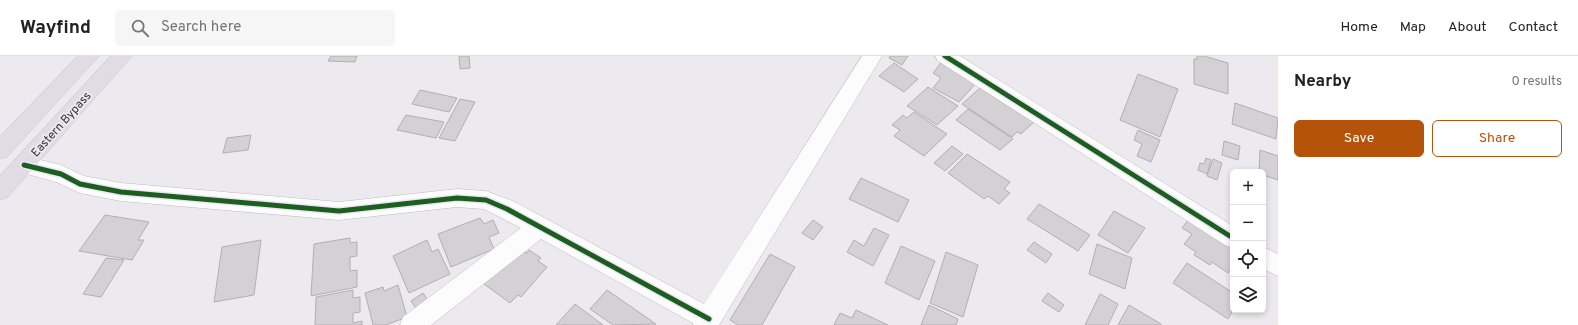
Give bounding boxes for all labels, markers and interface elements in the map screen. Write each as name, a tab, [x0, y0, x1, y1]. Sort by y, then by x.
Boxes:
search box	[115, 10, 395, 46]
text: Wayfind	[20, 16, 91, 40]
icon: search	[129, 17, 151, 39]
text: Search here	[161, 18, 241, 37]
text: Home	[1341, 19, 1378, 36]
text: Map	[1400, 19, 1426, 36]
text: About	[1448, 19, 1487, 36]
text: Contact	[1509, 19, 1558, 36]
text: Nearby	[1294, 71, 1351, 93]
text: 0 results	[1511, 74, 1562, 90]
street label: Eastern Bypass	[28, 89, 95, 161]
button: Save	[1294, 120, 1424, 157]
button: Share	[1432, 120, 1562, 157]
map controls	[1230, 169, 1266, 313]
button: +	[1230, 169, 1266, 205]
button: −	[1230, 205, 1266, 241]
button: locate	[1230, 241, 1266, 277]
button: layers	[1230, 277, 1266, 313]

